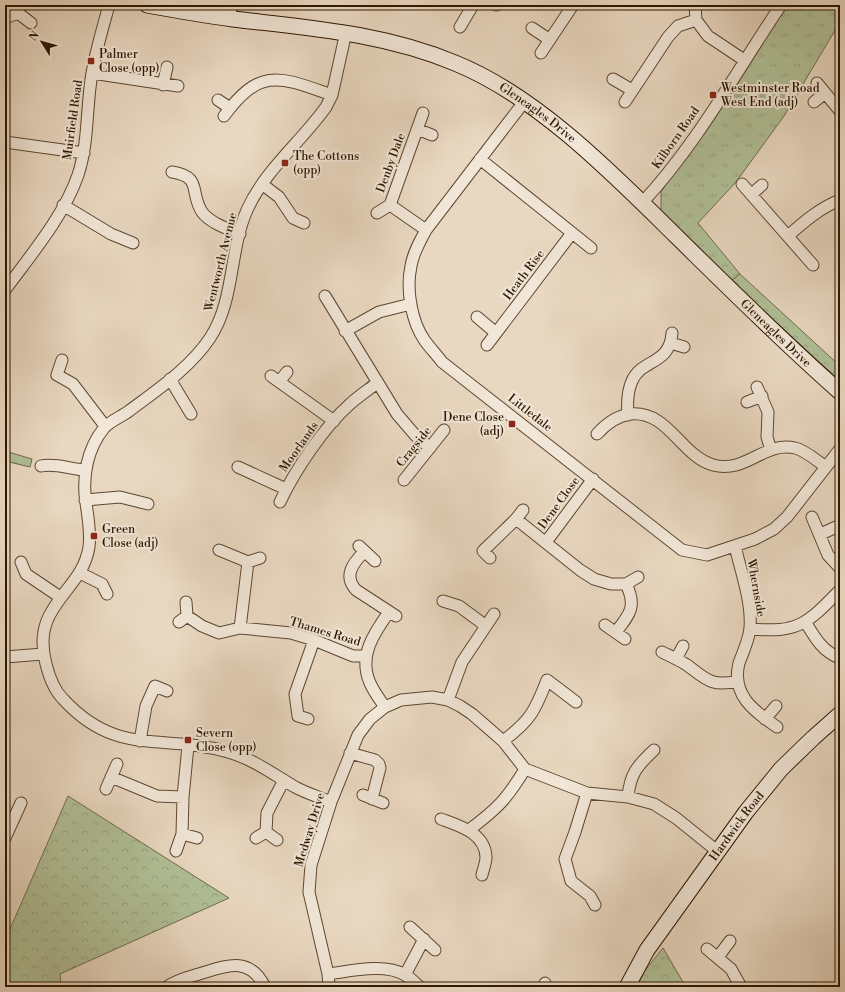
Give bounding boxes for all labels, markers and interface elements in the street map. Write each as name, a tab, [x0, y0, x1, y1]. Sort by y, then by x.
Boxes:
north arrow	[22, 22, 62, 62]
text: N	[27, 29, 43, 44]
place label: Palmer Close (opp)	[99, 47, 159, 76]
marker: Palmer Close (opp)	[86, 56, 96, 66]
street label: Muirfield Road	[60, 79, 86, 161]
street label: Gleneagles Drive	[496, 79, 579, 146]
place label: Westminster Road West End (adj)	[720, 81, 820, 110]
marker: Westminster Road West End (adj)	[708, 90, 718, 100]
street label: Kilborn Road	[649, 104, 703, 172]
street label: Denby Dale	[373, 131, 409, 195]
place label: The Cottons (opp)	[293, 149, 359, 178]
marker: The Cottons (opp)	[280, 158, 290, 168]
street label: Wentworth Avenue	[201, 211, 241, 314]
street label: Heath Rise	[500, 247, 548, 303]
street label: Gleneagles Drive	[737, 296, 814, 370]
street label: Littledale	[505, 391, 555, 435]
place label: Dene Close (adj)	[443, 410, 504, 439]
street label: Moorlands	[276, 419, 322, 475]
marker: Dene Close (adj)	[507, 419, 517, 429]
street label: Cragside	[393, 424, 435, 470]
street label: Dene Close	[535, 474, 583, 532]
place label: Green Close (adj)	[102, 522, 159, 551]
marker: Green Close (adj)	[89, 531, 99, 541]
street label: Whernside	[743, 557, 768, 618]
street label: Thames Road	[288, 614, 363, 650]
place label: Severn Close (opp)	[196, 726, 256, 755]
marker: Severn Close (opp)	[183, 735, 193, 745]
street label: Hardwick Road	[706, 788, 767, 864]
street label: Medway Drive	[292, 791, 328, 869]

